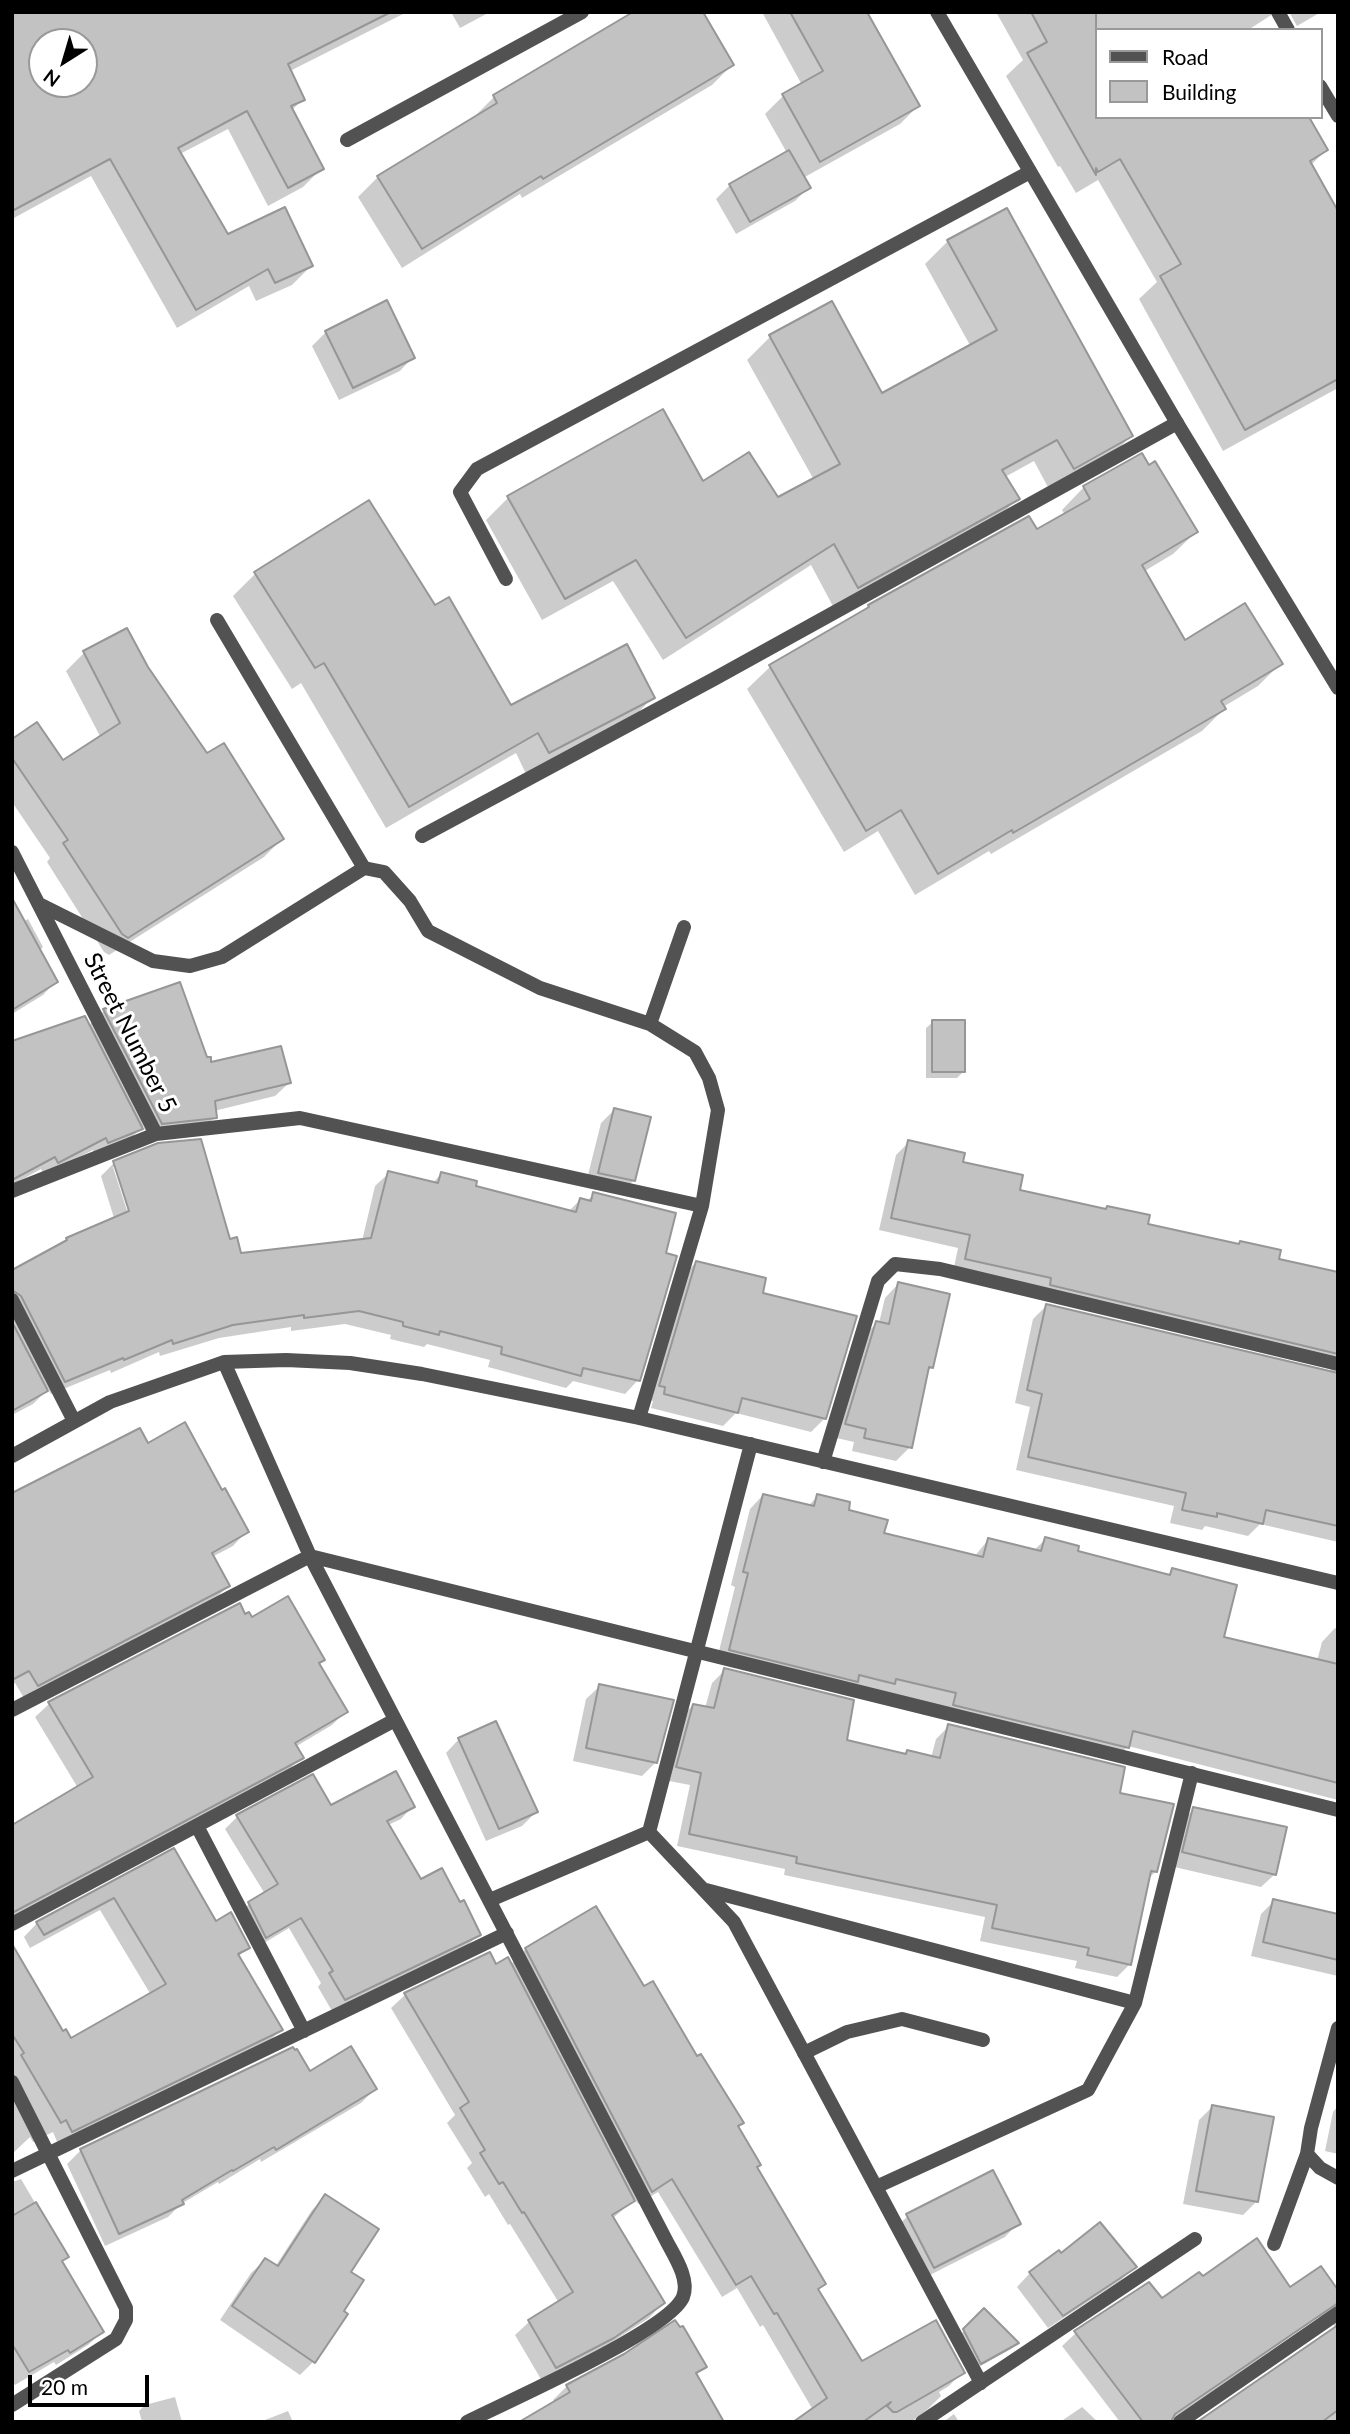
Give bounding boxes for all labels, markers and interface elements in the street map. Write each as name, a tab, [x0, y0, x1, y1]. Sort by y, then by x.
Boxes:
north arrow	[28, 28, 98, 98]
legend	[1094, 28, 1322, 119]
text: Road	[1162, 44, 1209, 69]
text: N	[39, 65, 64, 92]
text: Building	[1162, 79, 1237, 104]
street label: Street Number 5	[77, 948, 183, 1118]
scale bar	[32, 2360, 152, 2404]
text: 20 m	[41, 2374, 88, 2399]

